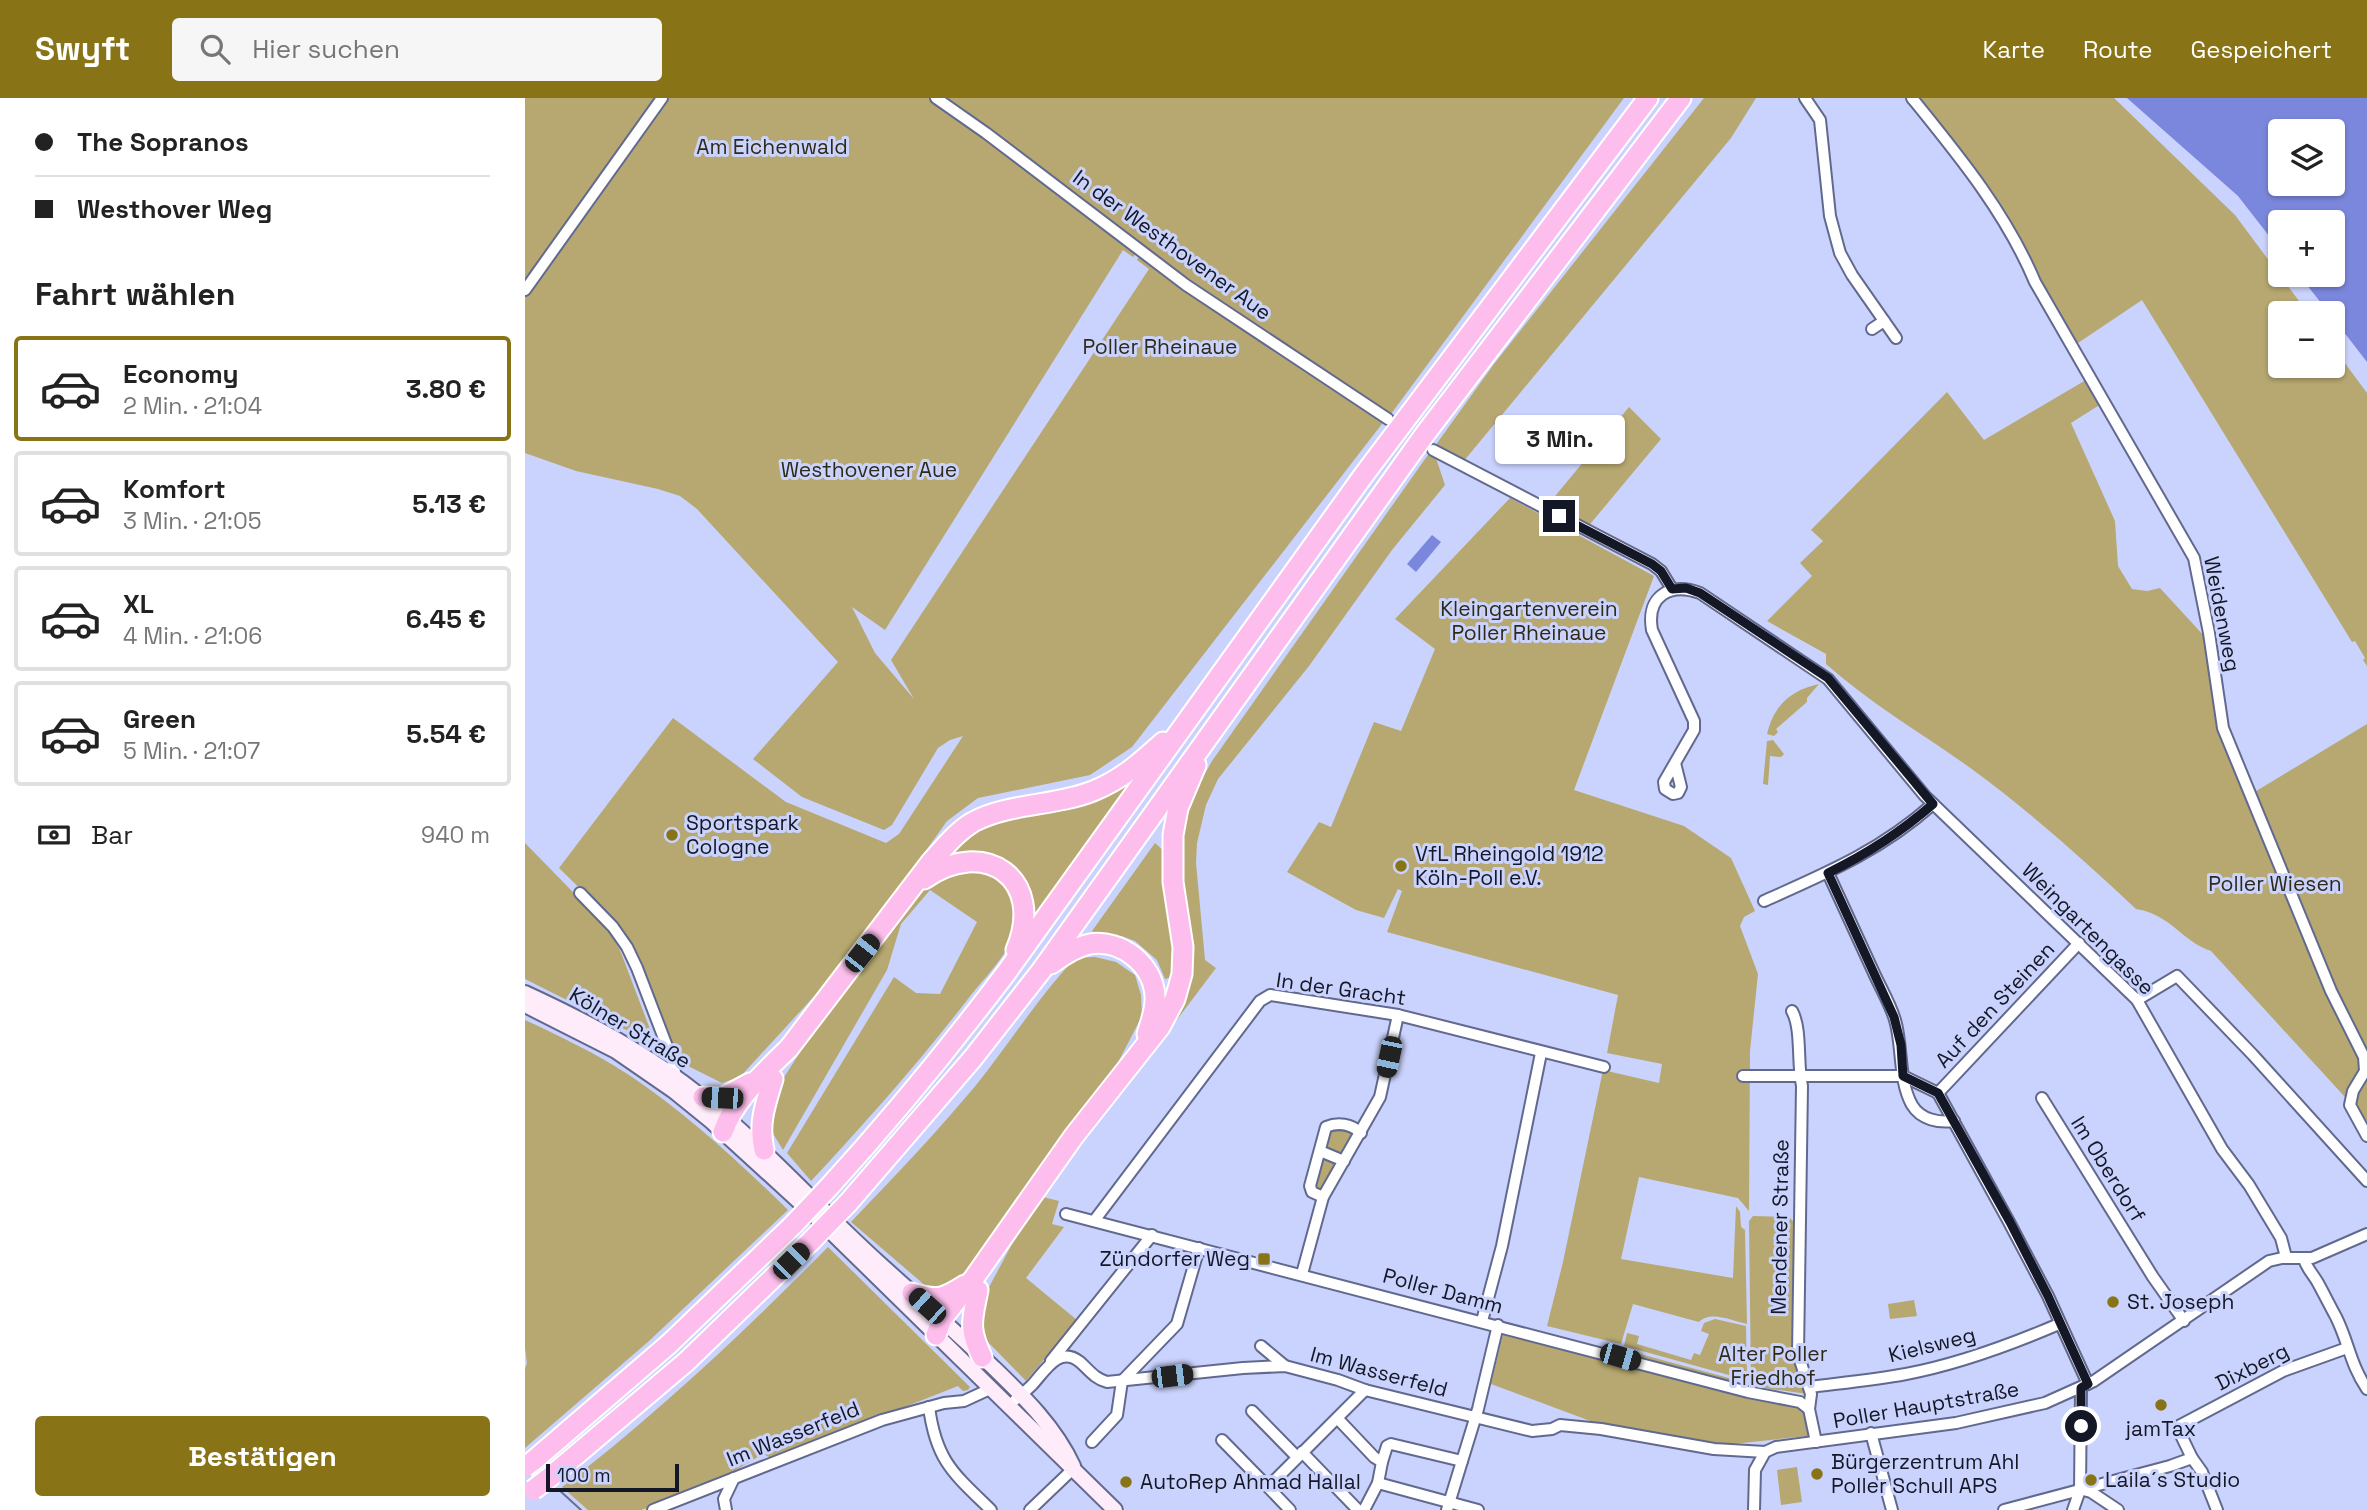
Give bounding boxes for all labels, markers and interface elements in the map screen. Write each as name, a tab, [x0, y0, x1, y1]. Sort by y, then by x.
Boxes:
search box	[172, 18, 662, 81]
text: Swyft	[35, 28, 130, 70]
icon: search	[196, 30, 234, 68]
text: Hier suchen	[252, 32, 400, 66]
text: Karte	[1983, 34, 2045, 65]
text: Route	[2083, 34, 2152, 65]
text: Gespeichert	[2190, 34, 2332, 65]
map controls	[2268, 119, 2345, 378]
button: layers	[2268, 119, 2345, 196]
text: The Sopranos	[77, 125, 249, 159]
park label: Am Eichenwald	[696, 133, 848, 160]
street label: In der Westhovener Aue	[1068, 163, 1277, 326]
text: Westhover Weg	[77, 192, 272, 226]
button: +	[2268, 210, 2345, 287]
text: Fahrt wählen	[35, 274, 235, 314]
button: −	[2268, 301, 2345, 378]
park label: Poller Rheinaue	[1083, 333, 1237, 360]
icon: car	[39, 357, 102, 420]
text: Economy	[123, 357, 239, 391]
text: 3.80 €	[406, 372, 486, 406]
text: 2 Min. · 21:04	[123, 391, 262, 421]
callout: 3 Min.	[1494, 414, 1624, 464]
text: 3 Min.	[1526, 424, 1594, 454]
park label: Westhovener Aue	[781, 456, 957, 483]
icon: car	[39, 472, 102, 535]
text: Komfort	[123, 472, 226, 506]
text: 5.13 €	[412, 487, 486, 521]
route end	[1543, 500, 1575, 532]
text: 3 Min. · 21:05	[123, 506, 261, 536]
street label: Weidenweg	[2198, 554, 2247, 674]
icon: car	[39, 587, 102, 650]
text: XL	[123, 587, 154, 621]
park label: Kleingartenverein Poller Rheinaue	[1440, 595, 1618, 646]
text: 6.45 €	[406, 602, 486, 636]
text: 4 Min. · 21:06	[123, 621, 262, 651]
icon: car	[39, 702, 102, 765]
text: Green	[123, 702, 196, 736]
text: 5.54 €	[406, 717, 486, 751]
text: 5 Min. · 21:07	[123, 736, 260, 766]
place label: Sportspark Cologne	[686, 809, 799, 860]
icon: cash	[35, 816, 73, 854]
text: Bar	[91, 818, 133, 852]
text: 940 m	[421, 820, 490, 850]
marker: Sportspark Cologne	[664, 827, 680, 843]
place label: VfL Rheingold 1912 Köln-Poll e.V.	[1415, 840, 1604, 891]
street label: Weingartengasse	[2016, 857, 2160, 1001]
marker: VfL Rheingold 1912 Köln-Poll e.V.	[1393, 858, 1409, 874]
park label: Poller Wiesen	[2208, 870, 2342, 897]
car	[841, 930, 884, 976]
street label: Auf den Steinen	[1929, 936, 2060, 1073]
street label: In der Gracht	[1274, 966, 1408, 1011]
street label: Kölner Straße	[565, 981, 696, 1074]
car	[1375, 1034, 1404, 1080]
car	[701, 1087, 744, 1109]
street label: Im Oberdorf	[2065, 1111, 2152, 1227]
street label: Mendener Straße	[1764, 1139, 1795, 1315]
car	[769, 1239, 814, 1283]
place label: Zündorfer Weg	[1099, 1245, 1250, 1272]
marker: Zündorfer Weg	[1256, 1251, 1272, 1267]
street label: Poller Damm	[1380, 1262, 1506, 1320]
car	[905, 1284, 950, 1328]
place label: St. Joseph	[2127, 1288, 2234, 1315]
marker: St. Joseph	[2105, 1294, 2121, 1310]
street label: Kielsweg	[1885, 1321, 1978, 1368]
street label: Dixberg	[2211, 1337, 2293, 1396]
street label: Im Wasserfeld	[1308, 1340, 1451, 1403]
park label: Alter Poller Friedhof	[1718, 1340, 1828, 1391]
car	[1597, 1341, 1644, 1373]
car	[1150, 1363, 1195, 1389]
street label: Poller Hauptstraße	[1831, 1375, 2021, 1434]
street label: Im Wasserfeld	[722, 1395, 863, 1472]
marker: jamTax	[2153, 1397, 2169, 1413]
route start	[2065, 1410, 2097, 1442]
place label: jamTax	[2125, 1415, 2196, 1442]
button: Bestätigen	[35, 1416, 490, 1496]
place label: Bürgerzentrum Ahl Poller Schull APS	[1831, 1448, 2020, 1499]
scale bar	[546, 1461, 679, 1493]
text: 100 m	[557, 1463, 611, 1488]
marker: Bürgerzentrum Ahl Poller Schull APS	[1809, 1466, 1825, 1482]
place label: Laila´s Studio	[2105, 1466, 2240, 1493]
place label: AutoRep Ahmad Hallal	[1140, 1468, 1361, 1495]
marker: Laila´s Studio	[2083, 1472, 2099, 1488]
marker: AutoRep Ahmad Hallal	[1118, 1474, 1134, 1490]

